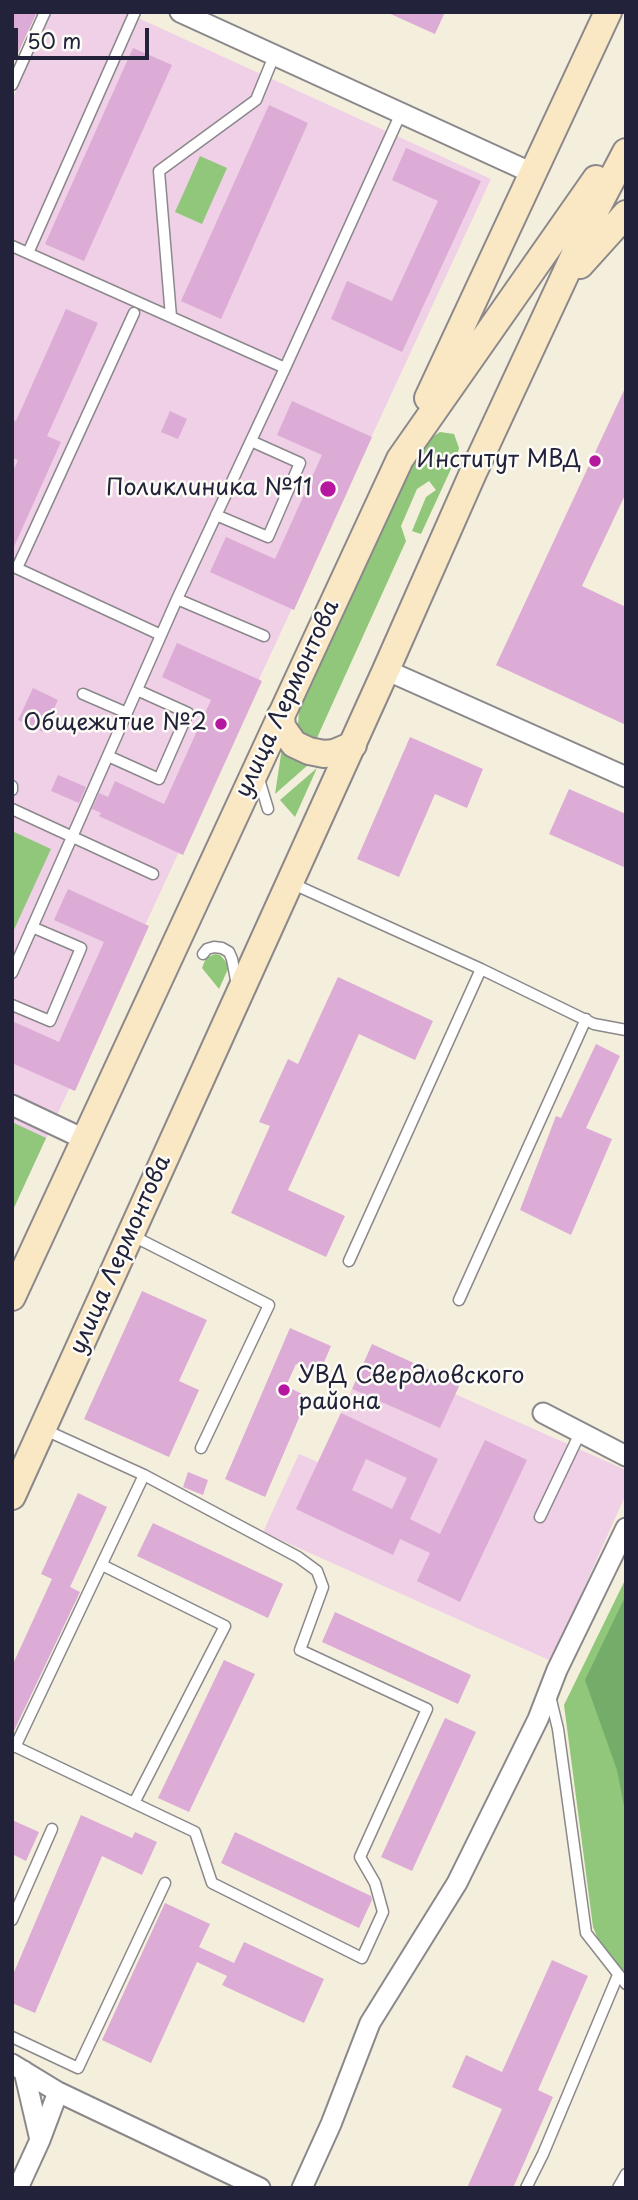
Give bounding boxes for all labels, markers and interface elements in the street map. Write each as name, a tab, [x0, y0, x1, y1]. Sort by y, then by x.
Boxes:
scale bar	[18, 14, 152, 58]
text: 50 m	[27, 24, 81, 56]
place label: Институт МВД	[417, 447, 581, 475]
marker: Институт МВД	[587, 453, 603, 469]
place label: Поликлиника №11	[106, 475, 312, 503]
marker: Поликлиника №11	[318, 479, 338, 499]
street label: улица Лермонтова	[230, 596, 346, 802]
place label: Общежитие №2	[23, 710, 207, 738]
marker: Общежитие №2	[213, 716, 229, 732]
street label: улица Лермонтова	[65, 1151, 177, 1359]
place label: УВД Свердловского района	[298, 1363, 525, 1417]
marker: УВД Свердловского района	[276, 1382, 292, 1398]

